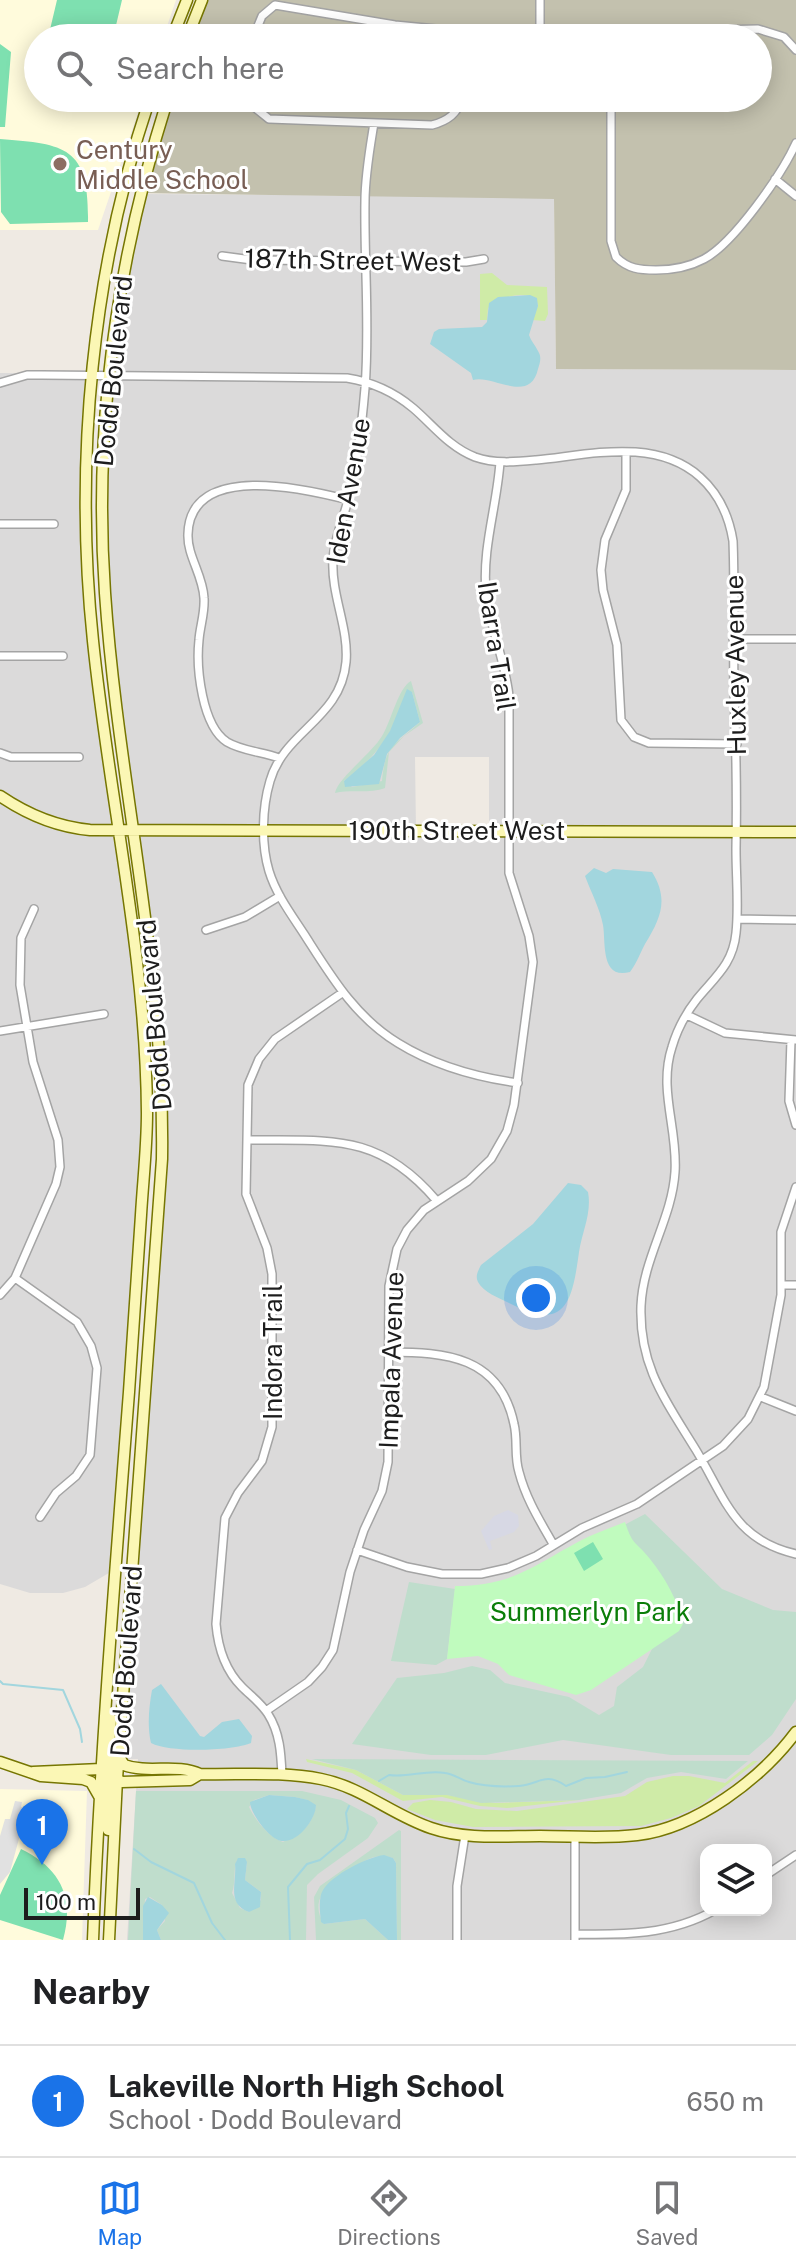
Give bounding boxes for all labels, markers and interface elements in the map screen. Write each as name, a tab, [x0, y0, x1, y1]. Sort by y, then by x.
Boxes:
search box	[24, 24, 772, 112]
icon: search	[52, 46, 96, 90]
text: Search here	[116, 50, 284, 86]
place label: Century Middle School	[76, 134, 248, 195]
marker: Century Middle School	[51, 155, 69, 173]
street label: 187th Street West	[244, 243, 462, 277]
street label: Dodd Boulevard	[88, 274, 138, 468]
street label: Iden Avenue	[320, 415, 376, 567]
street label: Huxley Avenue	[718, 574, 752, 756]
street label: Ibarra Trail	[471, 579, 523, 713]
street label: 190th Street West	[349, 815, 565, 846]
street label: Dodd Boulevard	[130, 918, 178, 1112]
street label: Impala Avenue	[372, 1271, 410, 1449]
your location	[516, 1278, 556, 1318]
street label: Indora Trail	[257, 1284, 288, 1420]
street label: Dodd Boulevard	[104, 1564, 148, 1758]
park label: Summerlyn Park	[490, 1596, 690, 1627]
pin: 1	[16, 1799, 68, 1865]
map controls	[700, 1844, 772, 1916]
button: layers	[700, 1844, 772, 1916]
scale bar	[24, 1884, 140, 1920]
text: 100 m	[36, 1889, 96, 1915]
text: Nearby	[32, 1972, 150, 2012]
text: Lakeville North High School	[108, 2068, 505, 2104]
text: 1	[52, 2086, 64, 2117]
text: 650 m	[686, 2086, 764, 2117]
text: School · Dodd Boulevard	[108, 2104, 402, 2135]
tab: Map	[98, 2176, 142, 2250]
tab: Directions	[337, 2176, 441, 2250]
tab: Saved	[636, 2176, 698, 2250]

